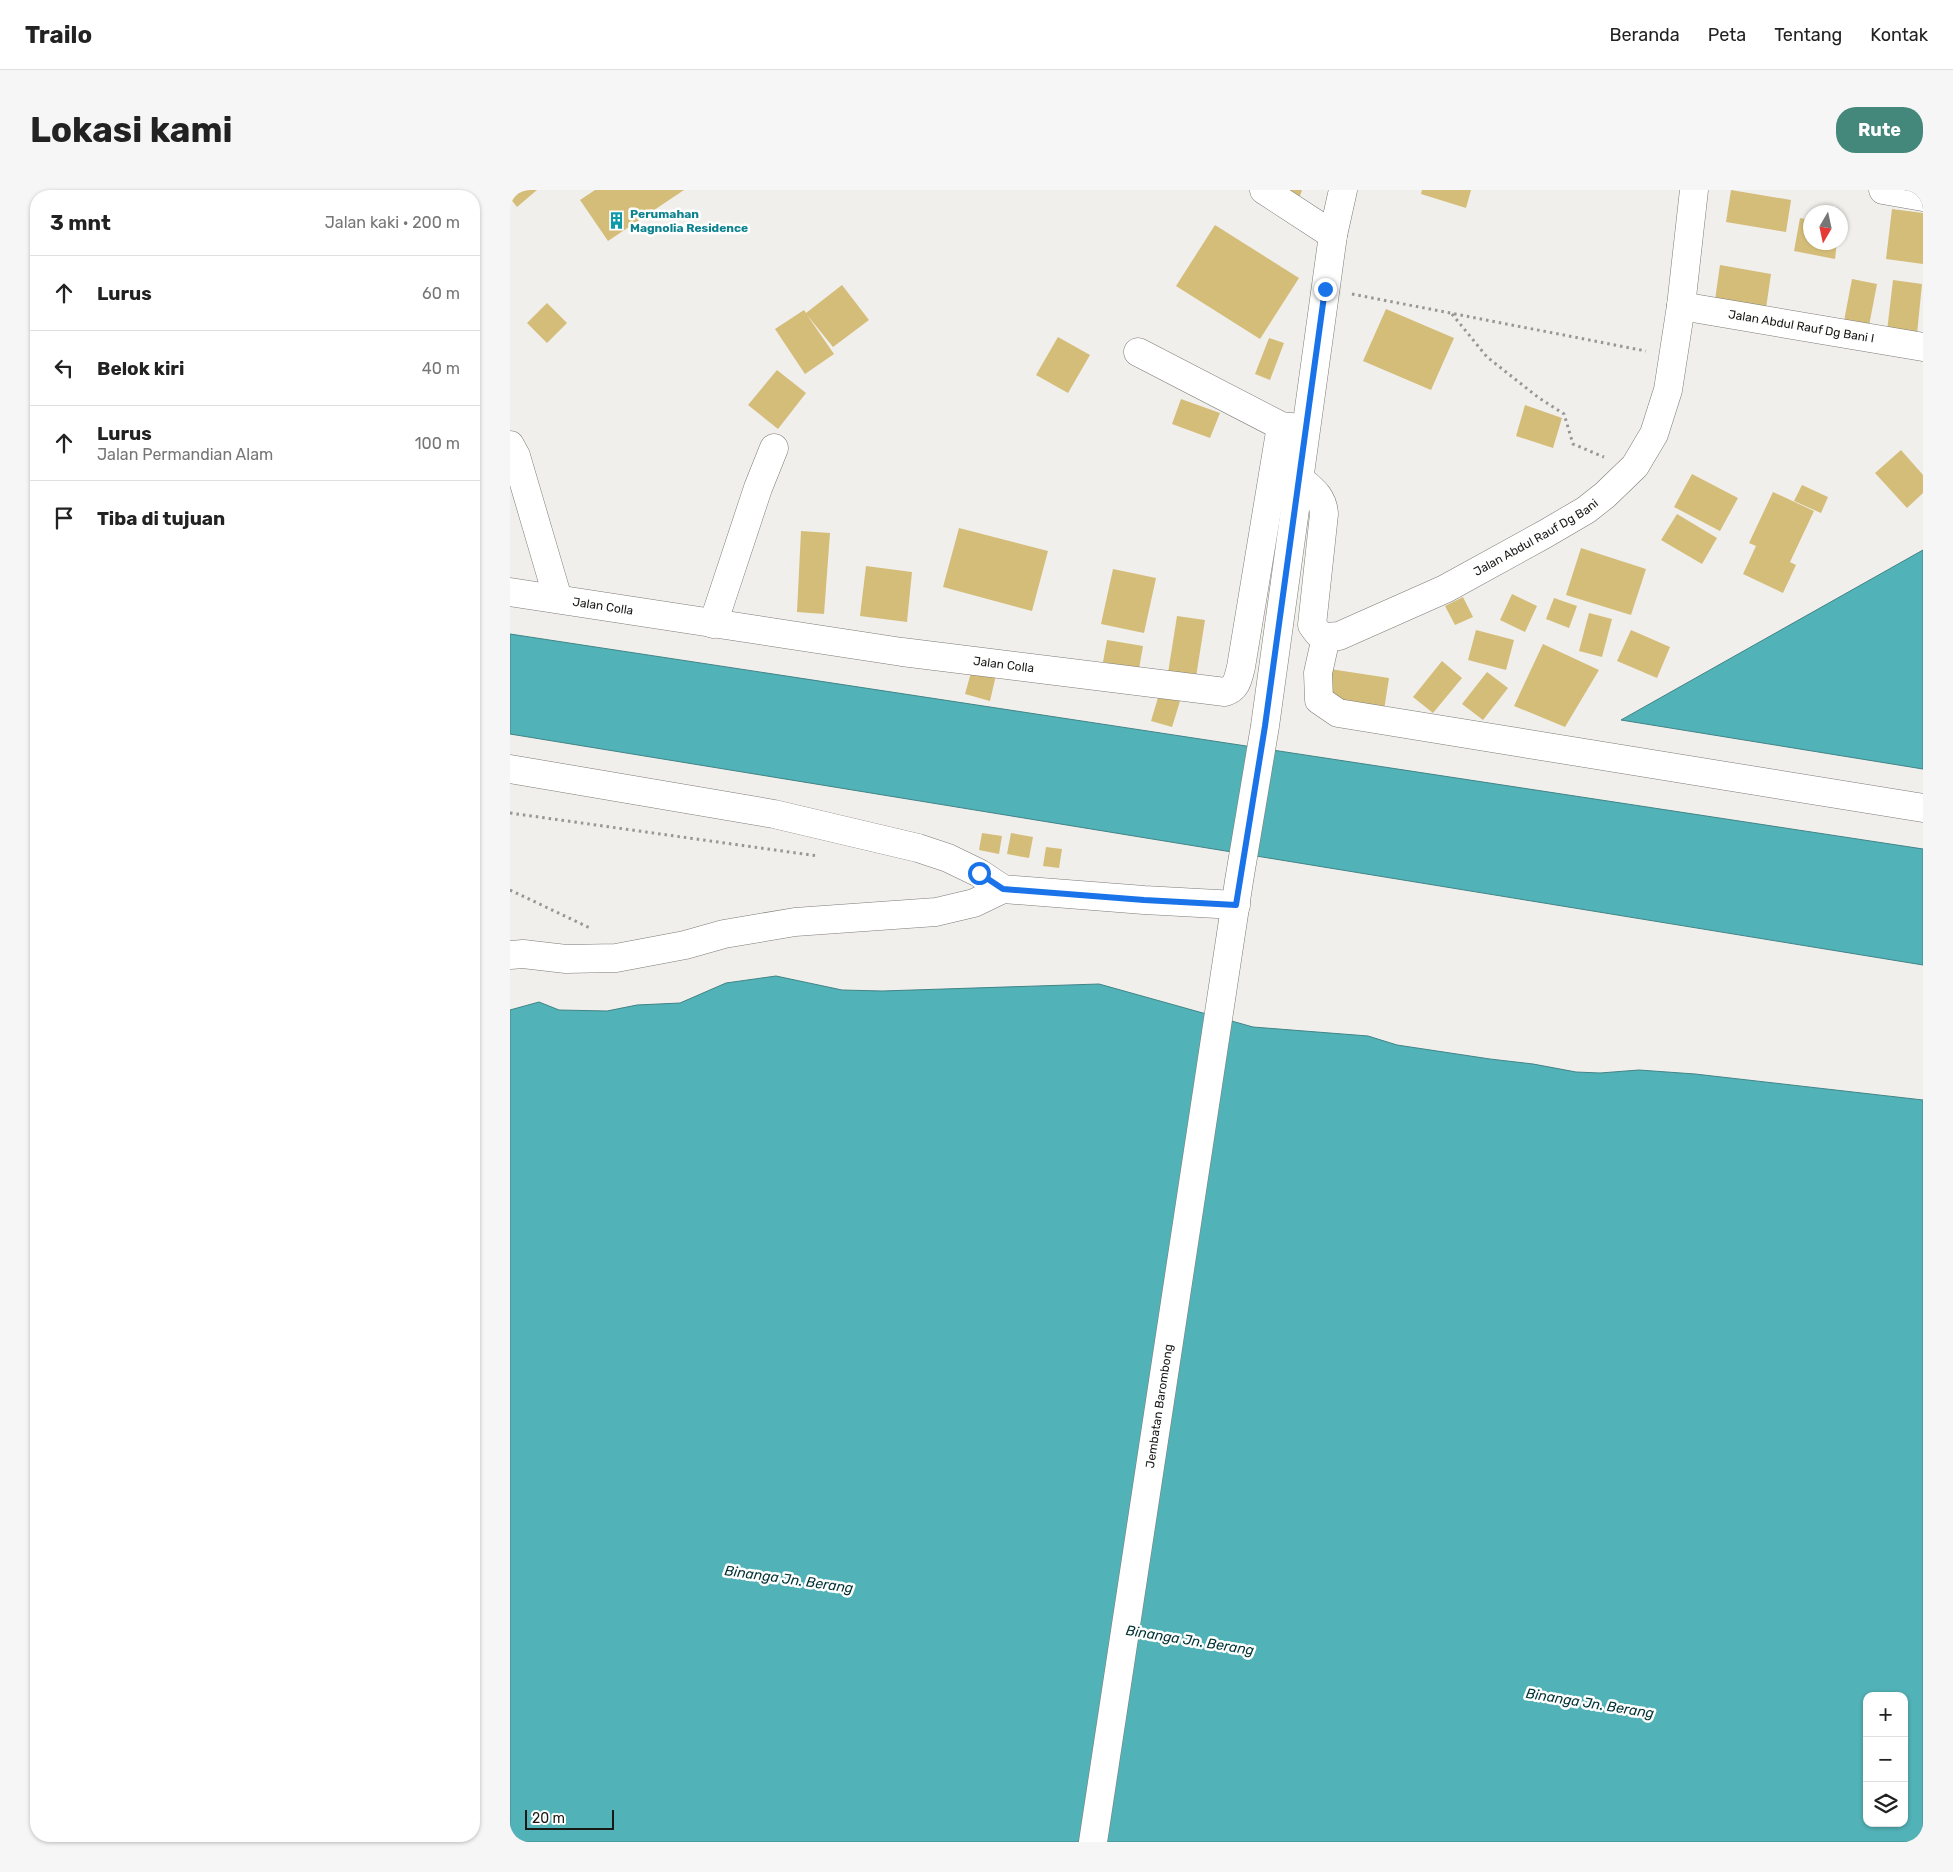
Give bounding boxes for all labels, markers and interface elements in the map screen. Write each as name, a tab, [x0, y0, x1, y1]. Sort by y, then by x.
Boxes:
text: Trailo	[25, 21, 92, 49]
text: Beranda	[1609, 24, 1680, 46]
text: Peta	[1708, 24, 1746, 46]
text: Tentang	[1774, 24, 1842, 46]
text: Kontak	[1870, 24, 1928, 46]
button: Rute	[1836, 107, 1923, 153]
text: Lokasi kami	[30, 109, 233, 151]
north arrow	[1803, 205, 1848, 250]
place label: Perumahan Magnolia Residence	[630, 207, 748, 235]
text: 3 mnt	[50, 210, 111, 235]
building icon: Perumahan Magnolia Residence	[606, 211, 626, 231]
text: Jalan kaki · 200 m	[325, 213, 460, 232]
route end	[1314, 278, 1337, 301]
icon: ahead	[50, 279, 78, 307]
text: Lurus	[97, 282, 152, 305]
text: 60 m	[422, 284, 460, 303]
street label: Jalan Abdul Rauf Dg Bani I	[1727, 307, 1875, 346]
icon: left	[50, 354, 78, 382]
text: Belok kiri	[97, 357, 184, 380]
text: 40 m	[422, 359, 460, 378]
text: Lurus	[97, 422, 152, 445]
icon: ahead	[50, 429, 78, 457]
text: 100 m	[415, 434, 460, 453]
text: Jalan Permandian Alam	[97, 445, 273, 464]
street label: Jalan Abdul Rauf Dg Bani	[1471, 496, 1601, 579]
icon: arrive	[50, 504, 78, 532]
text: Tiba di tujuan	[97, 507, 225, 530]
street label: Jalan Colla	[572, 595, 634, 618]
street label: Jalan Colla	[972, 654, 1035, 675]
route start	[968, 862, 991, 885]
street label: Jembatan Barombong	[1143, 1343, 1176, 1469]
water label: Binanga Jn. Berang	[723, 1562, 854, 1597]
water label: Binanga Jn. Berang	[1124, 1622, 1255, 1659]
water label: Binanga Jn. Berang	[1524, 1685, 1655, 1722]
map controls	[1863, 1692, 1908, 1827]
button: +	[1863, 1692, 1908, 1737]
button: −	[1863, 1737, 1908, 1782]
button: layers	[1863, 1782, 1908, 1827]
scale bar	[525, 1807, 614, 1830]
text: 20 m	[532, 1810, 565, 1827]

